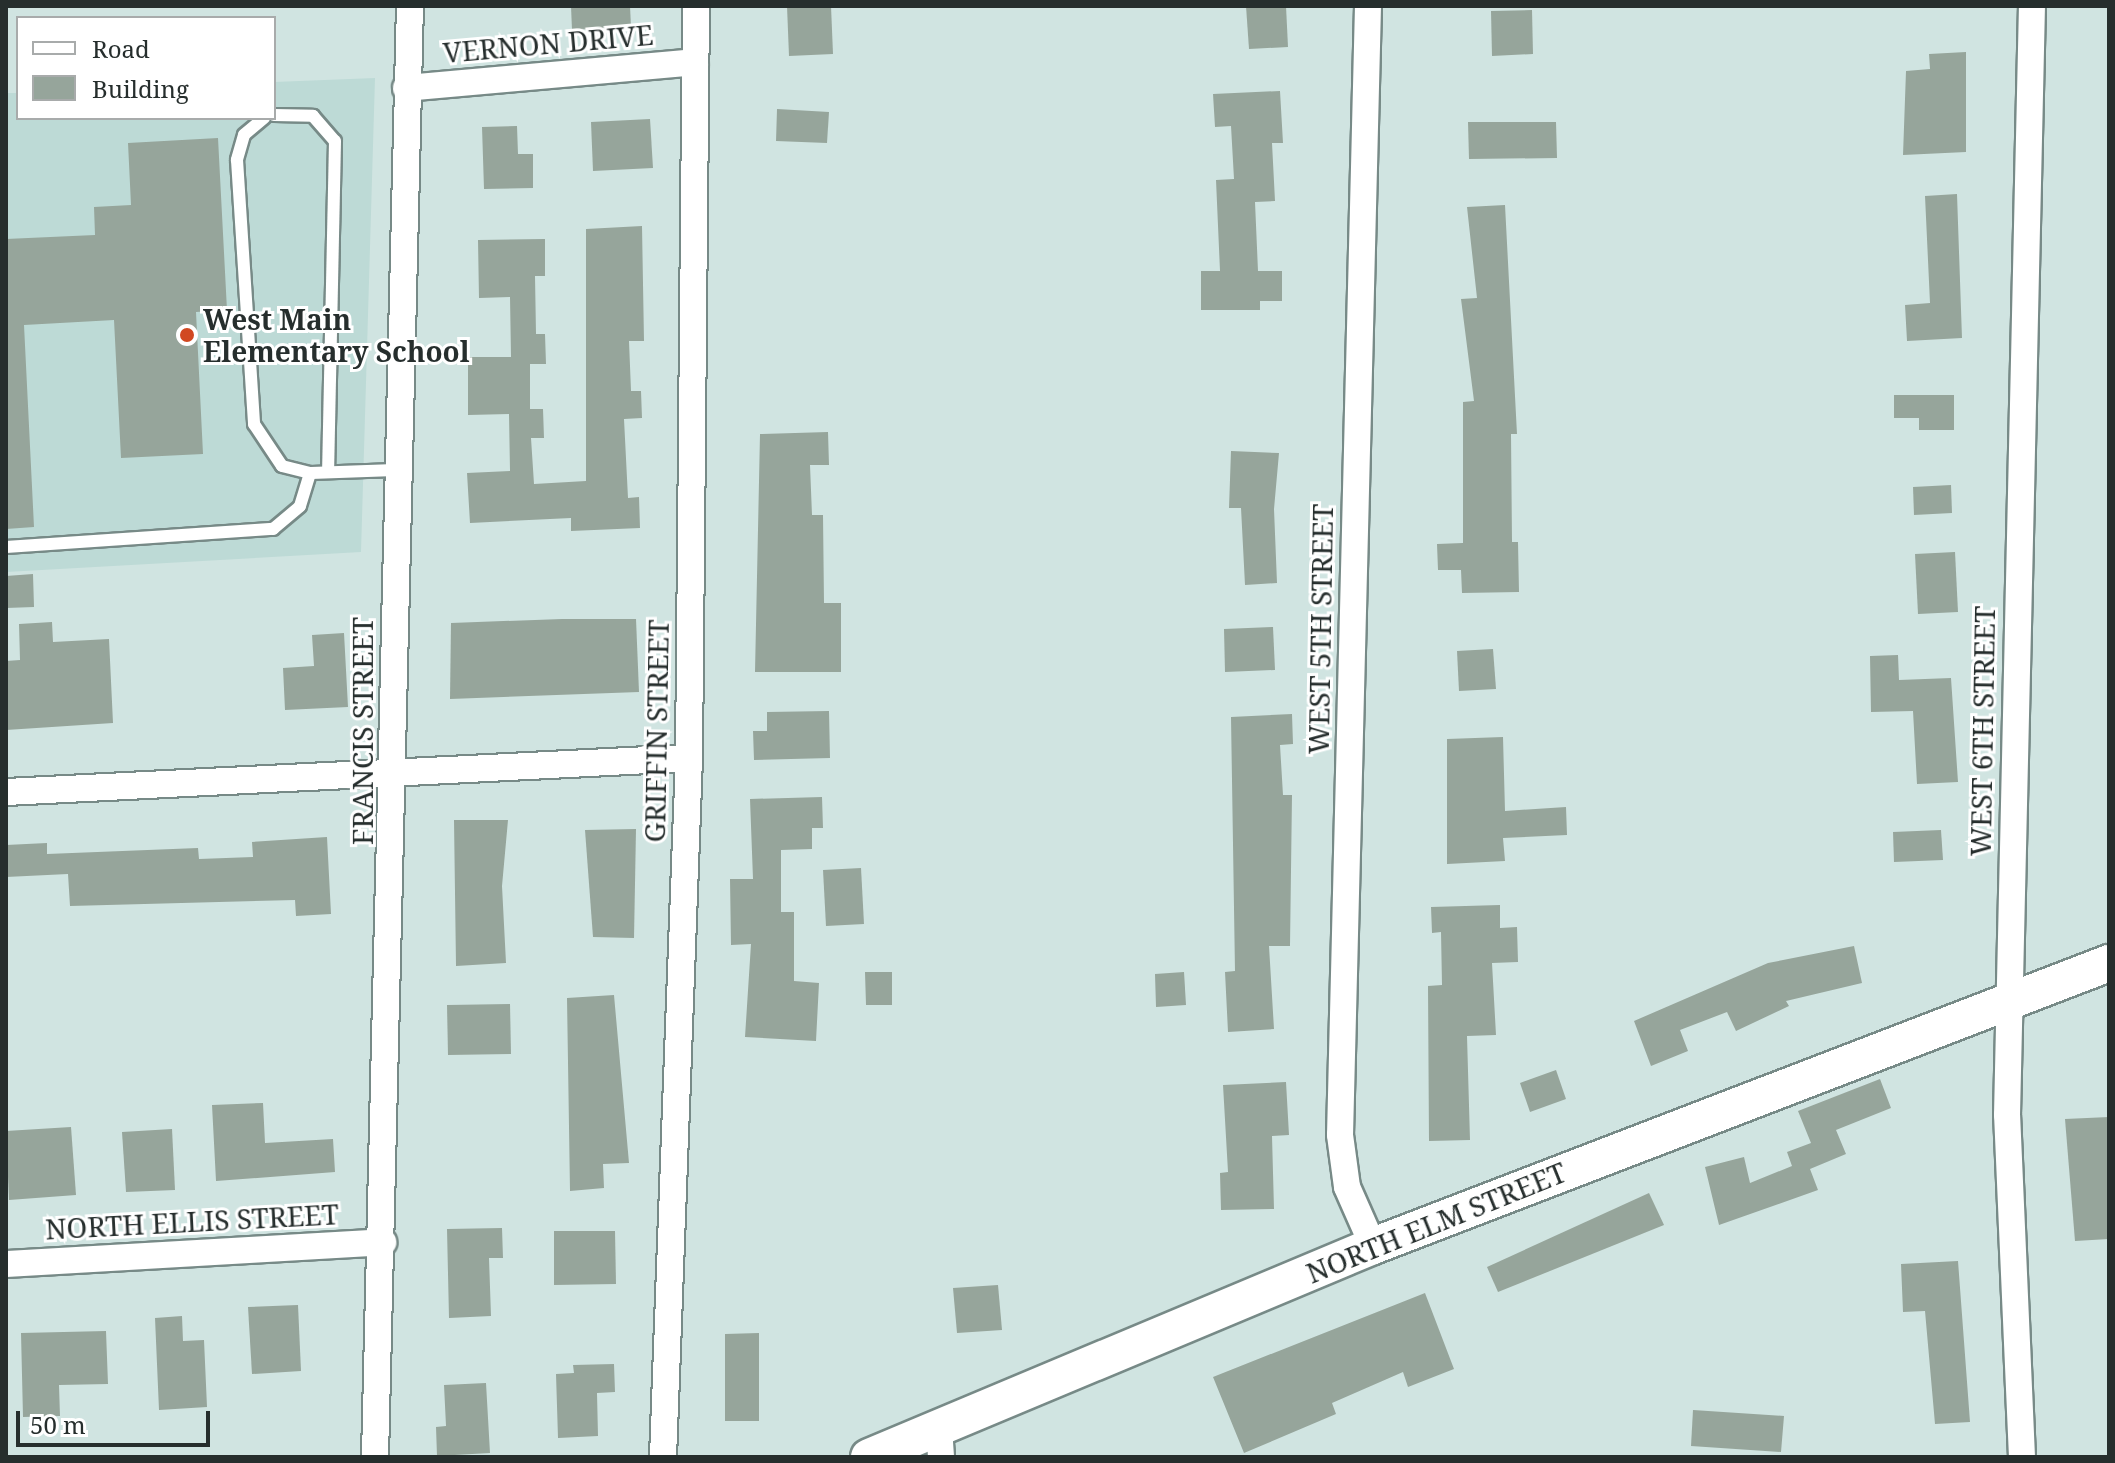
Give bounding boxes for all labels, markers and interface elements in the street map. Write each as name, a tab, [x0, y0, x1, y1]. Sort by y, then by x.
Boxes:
legend	[16, 16, 276, 120]
street label: VERNON DRIVE	[442, 17, 654, 69]
text: Road	[92, 32, 150, 65]
text: Building	[92, 72, 189, 105]
place label: West Main Elementary School	[203, 302, 470, 368]
marker: West Main Elementary School	[178, 326, 196, 344]
street label: WEST 5TH STREET	[1301, 504, 1339, 754]
street label: WEST 6TH STREET	[1963, 606, 2001, 856]
street label: FRANCIS STREET	[345, 617, 379, 845]
street label: GRIFFIN STREET	[637, 619, 675, 843]
street label: NORTH ELM STREET	[1301, 1154, 1571, 1290]
street label: NORTH ELLIS STREET	[44, 1197, 340, 1245]
scale bar	[20, 1395, 214, 1445]
text: 50 m	[30, 1408, 86, 1441]

